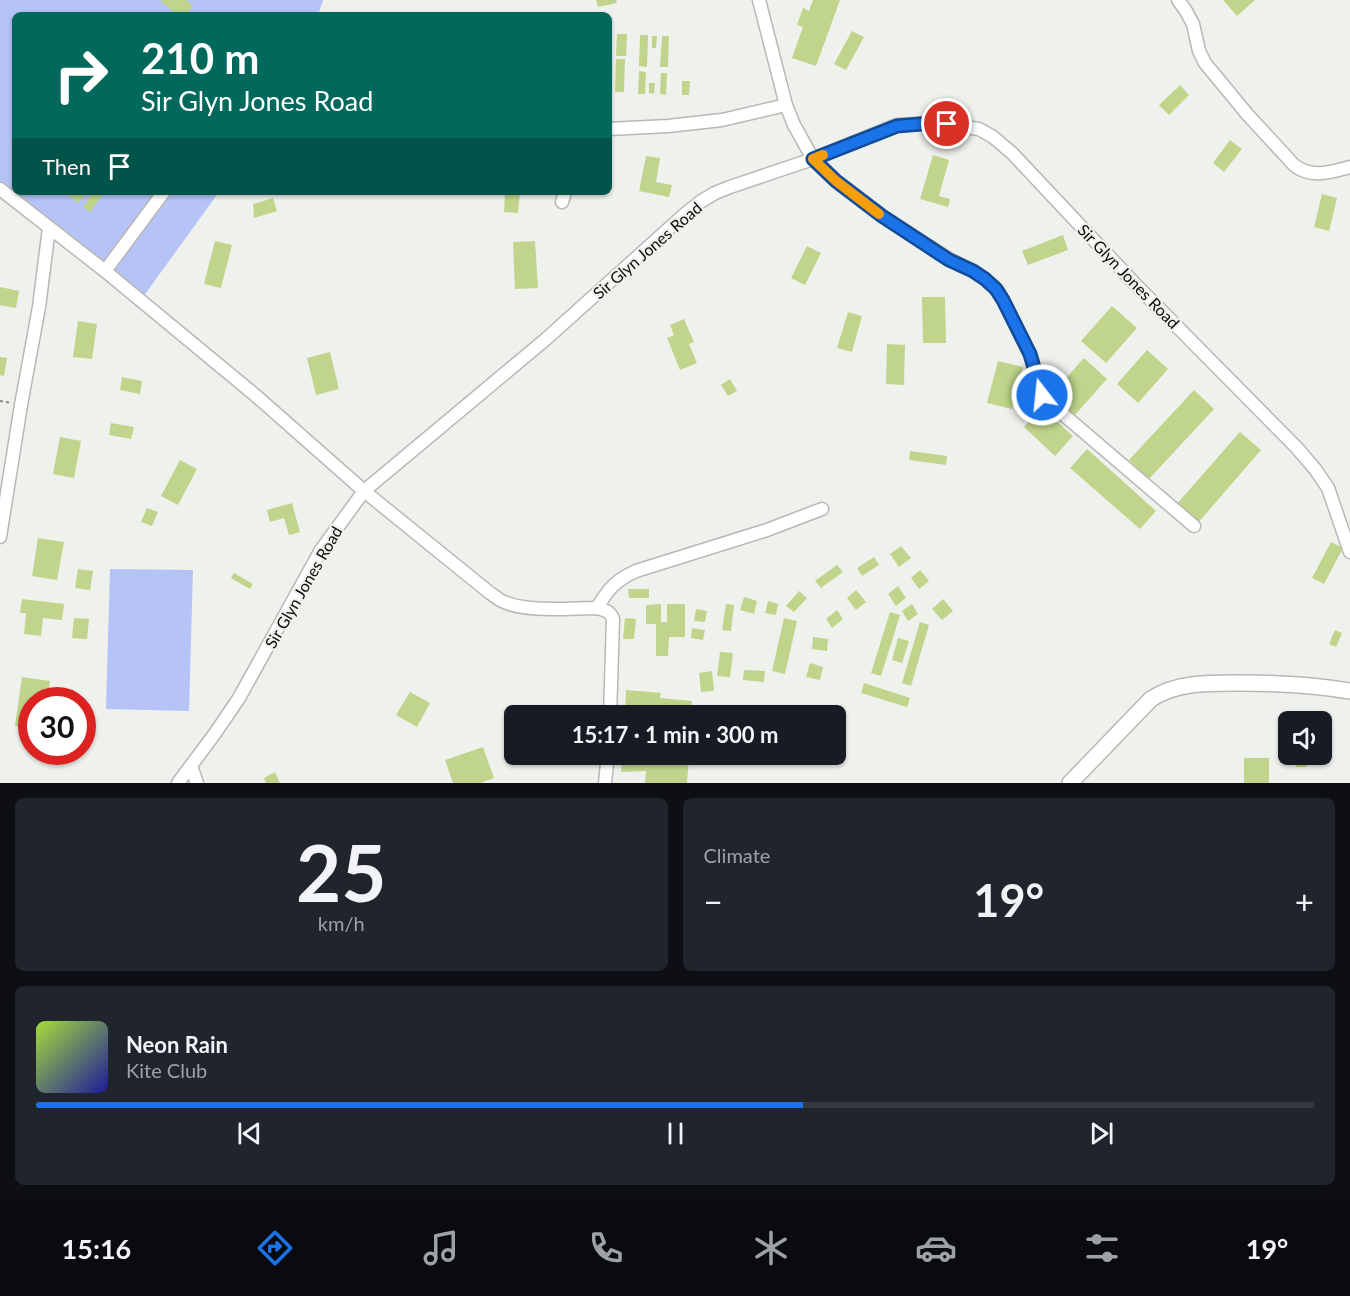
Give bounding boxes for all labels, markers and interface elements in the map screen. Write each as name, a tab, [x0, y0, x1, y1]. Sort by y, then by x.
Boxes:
text: 210 m	[141, 33, 259, 83]
icon: right	[42, 36, 120, 114]
text: Sir Glyn Jones Road	[141, 84, 373, 117]
pin	[921, 98, 972, 149]
icon: arrive	[930, 107, 963, 140]
icon: arrive	[103, 150, 136, 183]
text: Then	[42, 153, 91, 180]
street label: Sir Glyn Jones Road	[589, 198, 705, 302]
street label: Sir Glyn Jones Road	[1074, 220, 1184, 332]
position arrow	[1010, 363, 1074, 427]
street label: Sir Glyn Jones Road	[260, 523, 346, 651]
speed limit sign: 30	[18, 687, 96, 765]
map controls	[1278, 711, 1332, 765]
button: sound	[1278, 711, 1332, 765]
text: 15:17 · 1 min · 300 m	[572, 721, 778, 748]
text: 25	[296, 825, 386, 919]
text: Climate	[704, 843, 770, 867]
text: 19°	[973, 873, 1044, 927]
text: −	[704, 881, 723, 921]
text: +	[1295, 881, 1314, 921]
text: km/h	[318, 911, 365, 935]
text: Neon Rain	[126, 1031, 228, 1058]
text: Kite Club	[126, 1058, 207, 1082]
icon: previous	[233, 1117, 266, 1150]
icon: pause	[659, 1117, 692, 1150]
icon: next	[1085, 1117, 1118, 1150]
icon: directions	[254, 1227, 296, 1269]
icon: music	[420, 1227, 462, 1269]
icon: phone	[585, 1227, 627, 1269]
icon: climate	[750, 1227, 792, 1269]
icon: car	[915, 1227, 957, 1269]
icon: filters	[1081, 1227, 1123, 1269]
text: 15:16	[62, 1232, 131, 1265]
text: 19°	[1246, 1232, 1288, 1265]

